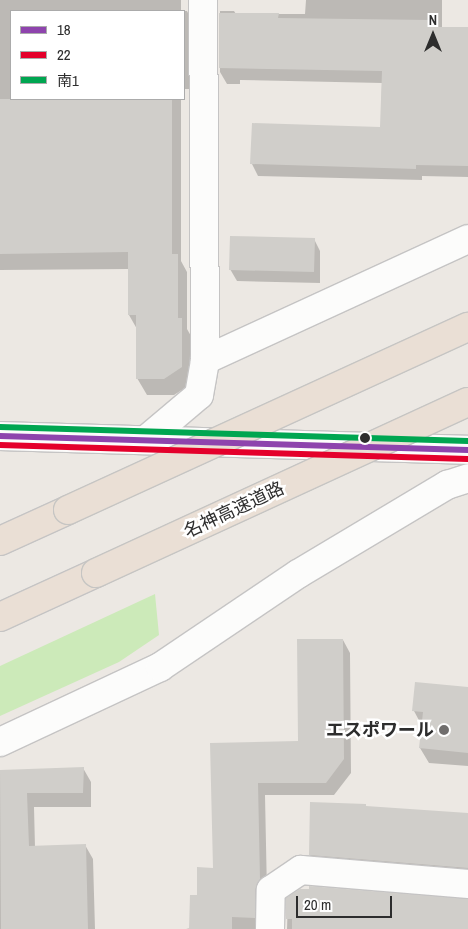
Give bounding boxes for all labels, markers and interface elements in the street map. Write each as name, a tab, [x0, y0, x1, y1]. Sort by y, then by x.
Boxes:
legend	[10, 10, 185, 100]
north arrow	[408, 10, 458, 60]
text: N	[429, 11, 437, 29]
text: 18	[57, 19, 71, 40]
text: 22	[57, 44, 71, 65]
text: 南1	[57, 70, 79, 91]
unlabelled marker	[360, 433, 370, 443]
street label: 名神高速道路	[180, 477, 288, 543]
place label: エスポワール	[326, 719, 434, 741]
marker: エスポワール	[438, 724, 450, 736]
scale bar	[298, 886, 394, 918]
text: 20 m	[304, 894, 331, 915]

